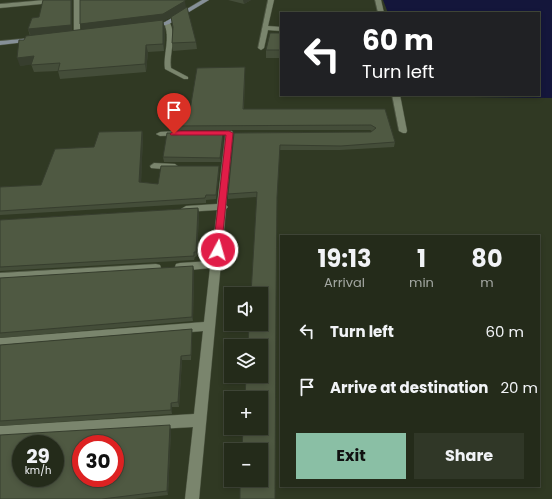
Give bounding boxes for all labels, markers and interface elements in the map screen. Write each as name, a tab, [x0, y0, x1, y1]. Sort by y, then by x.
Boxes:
text: 60 m	[362, 21, 434, 60]
icon: left	[296, 28, 348, 80]
text: Turn left	[362, 59, 434, 84]
pin	[157, 93, 191, 134]
icon: arrive	[163, 99, 185, 121]
position arrow	[197, 229, 239, 271]
text: 19:13	[317, 242, 372, 275]
text: 1	[417, 242, 426, 275]
text: 80	[471, 242, 503, 275]
text: Arrival	[324, 273, 365, 292]
text: min	[409, 273, 434, 292]
text: m	[480, 273, 494, 292]
map controls	[224, 287, 268, 487]
button: sound	[224, 287, 268, 331]
icon: left	[296, 320, 318, 342]
text: Turn left	[330, 321, 394, 342]
text: 60 m	[486, 321, 524, 342]
button: layers	[224, 339, 268, 383]
icon: arrive	[296, 376, 318, 398]
text: Arrive at destination	[330, 377, 488, 398]
text: 20 m	[500, 377, 538, 398]
button: +	[224, 391, 268, 435]
button: Exit	[296, 433, 406, 479]
button: Share	[414, 433, 524, 479]
speed limit sign: 30	[72, 435, 124, 487]
text: 29	[26, 442, 50, 470]
button: −	[224, 443, 268, 487]
text: km/h	[25, 463, 51, 478]

